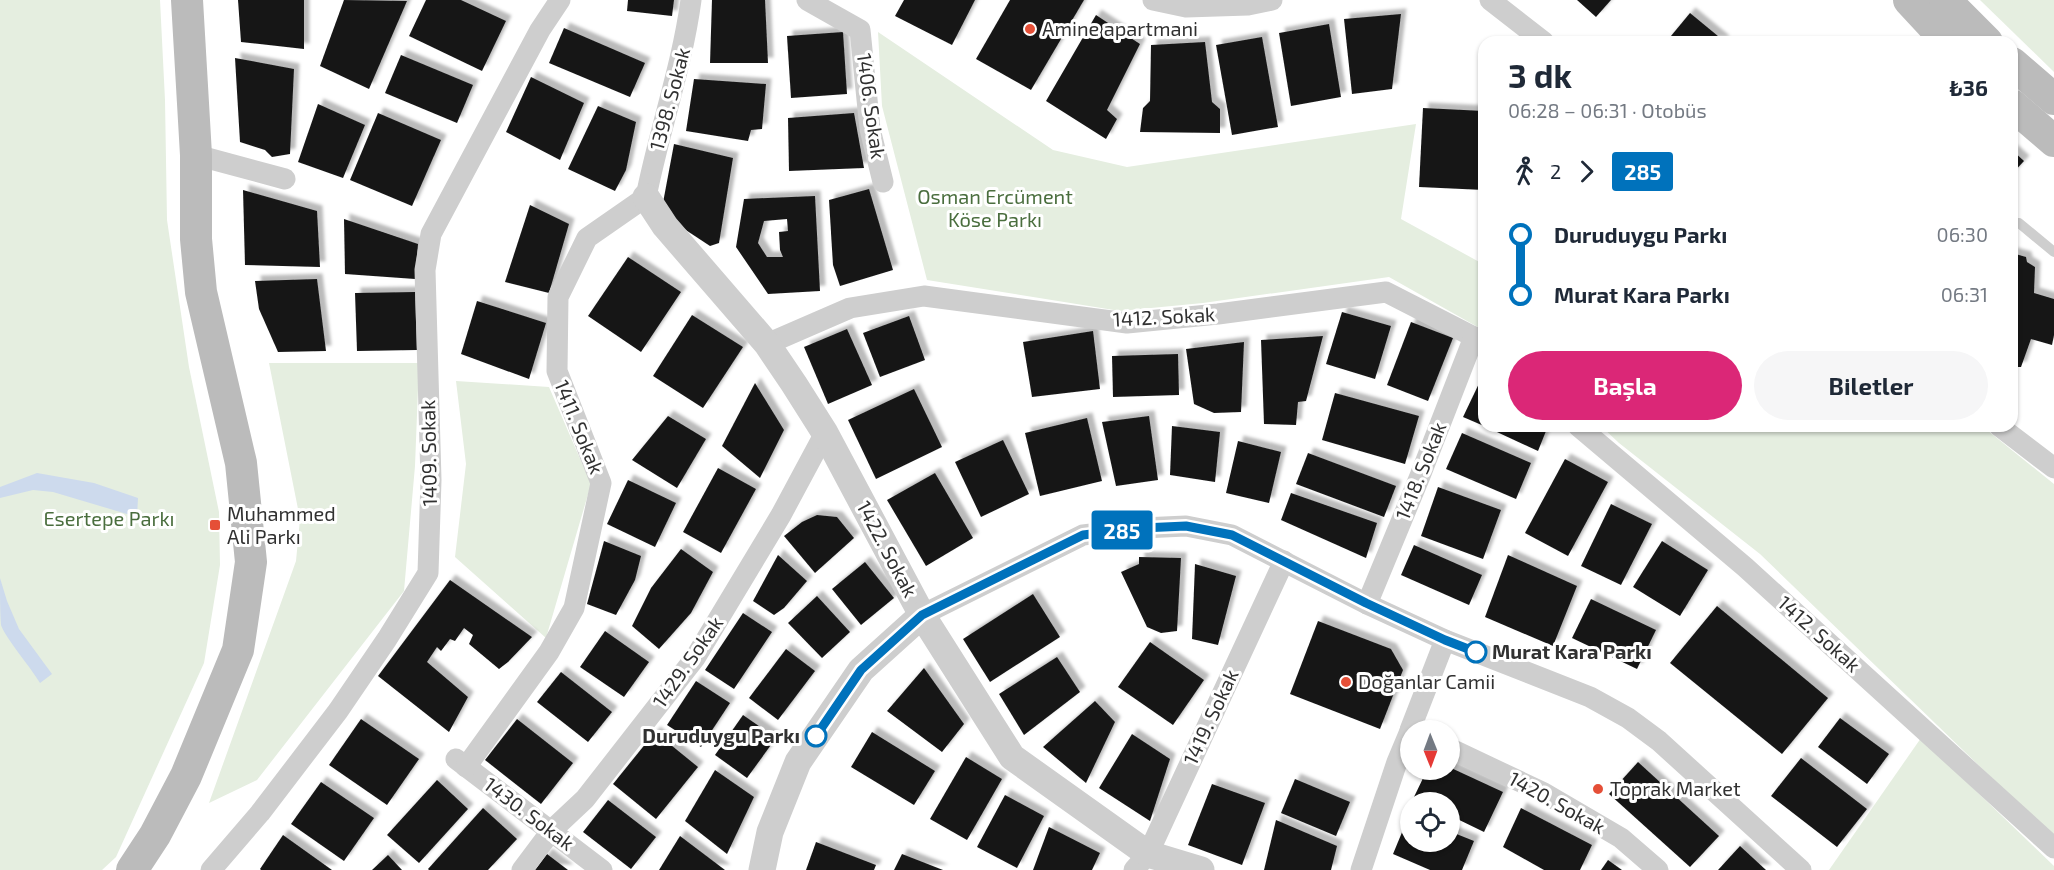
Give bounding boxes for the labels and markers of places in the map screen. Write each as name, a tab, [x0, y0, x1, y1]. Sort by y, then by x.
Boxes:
place label: Amine apartmani	[1042, 16, 1198, 40]
marker: Amine apartmani	[1023, 22, 1037, 36]
place label: Muhammed Ali Parkı	[227, 501, 336, 548]
marker: Muhammed Ali Parkı	[208, 518, 222, 532]
place label: Murat Kara Parkı	[1492, 639, 1652, 663]
marker: Murat Kara Parkı	[1465, 641, 1487, 663]
place label: Doğanlar Camii	[1358, 669, 1495, 693]
marker: Doğanlar Camii	[1339, 675, 1353, 689]
place label: Duruduygu Parkı	[642, 723, 800, 748]
marker: Duruduygu Parkı	[805, 725, 827, 747]
place label: Toprak Market	[1610, 776, 1741, 800]
marker: Toprak Market	[1591, 782, 1605, 796]

